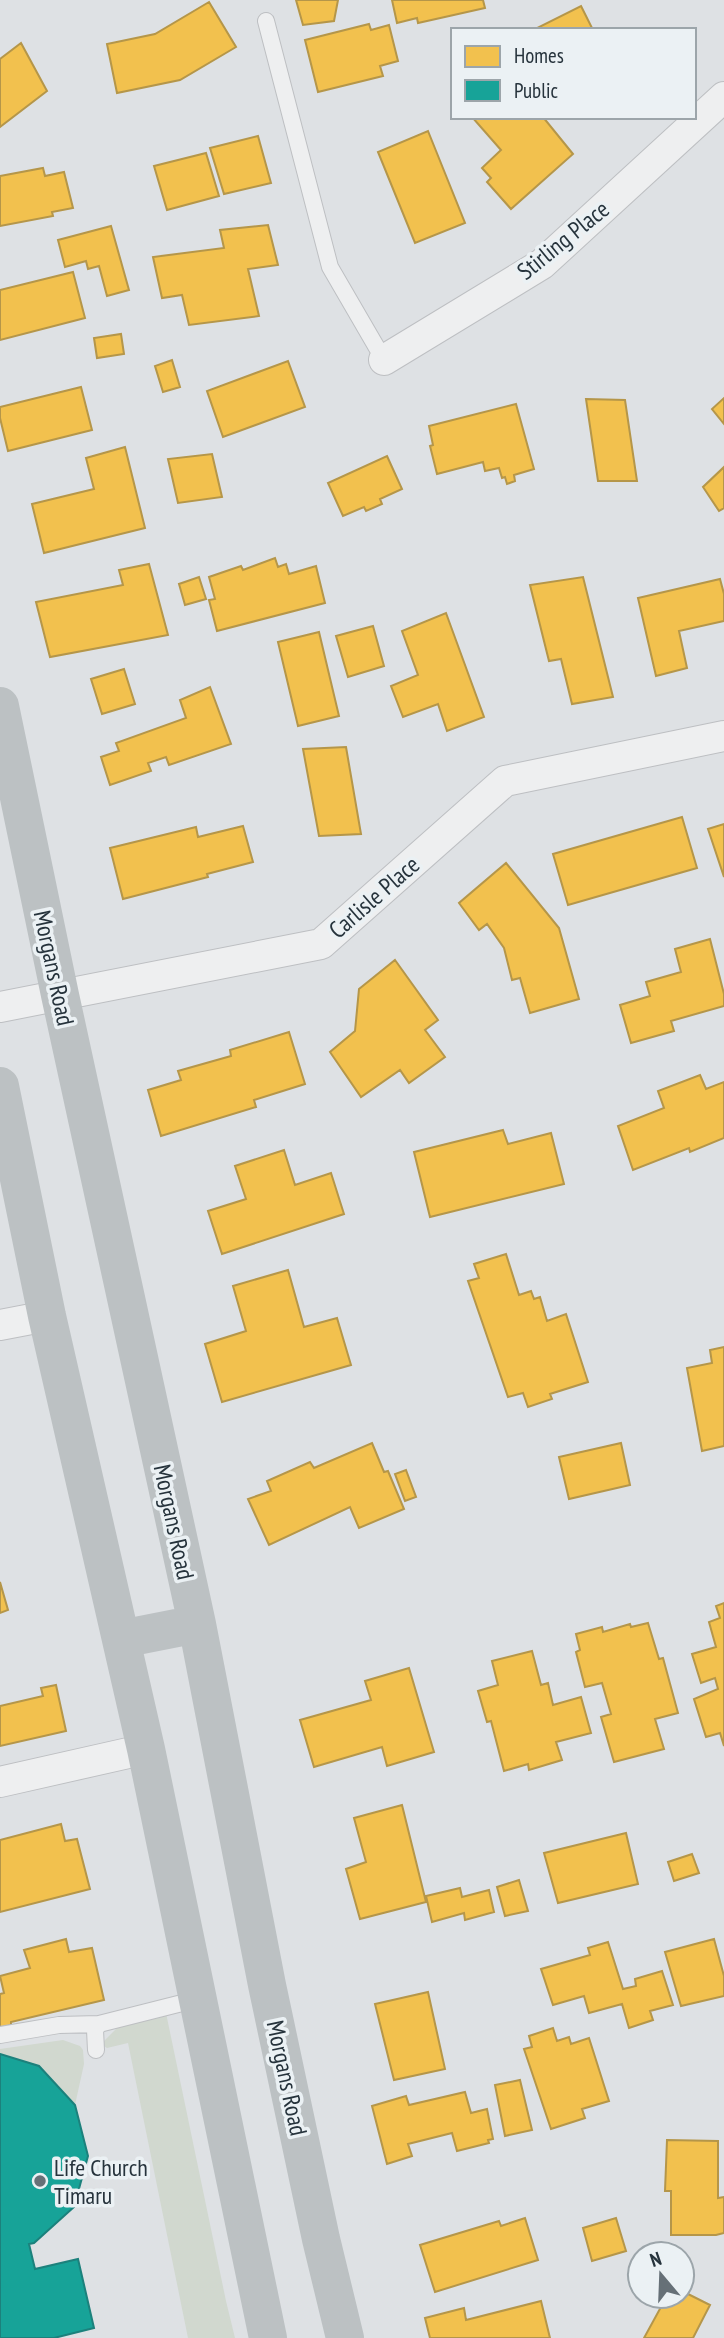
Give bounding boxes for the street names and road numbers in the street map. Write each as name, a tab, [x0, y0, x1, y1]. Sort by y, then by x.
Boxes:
street label: Stirling Place	[511, 193, 615, 287]
street label: Carlisle Place	[322, 849, 426, 945]
street label: Morgans Road	[27, 908, 81, 1028]
street label: Morgans Road	[147, 1462, 201, 1582]
street label: Morgans Road	[260, 2018, 314, 2138]

